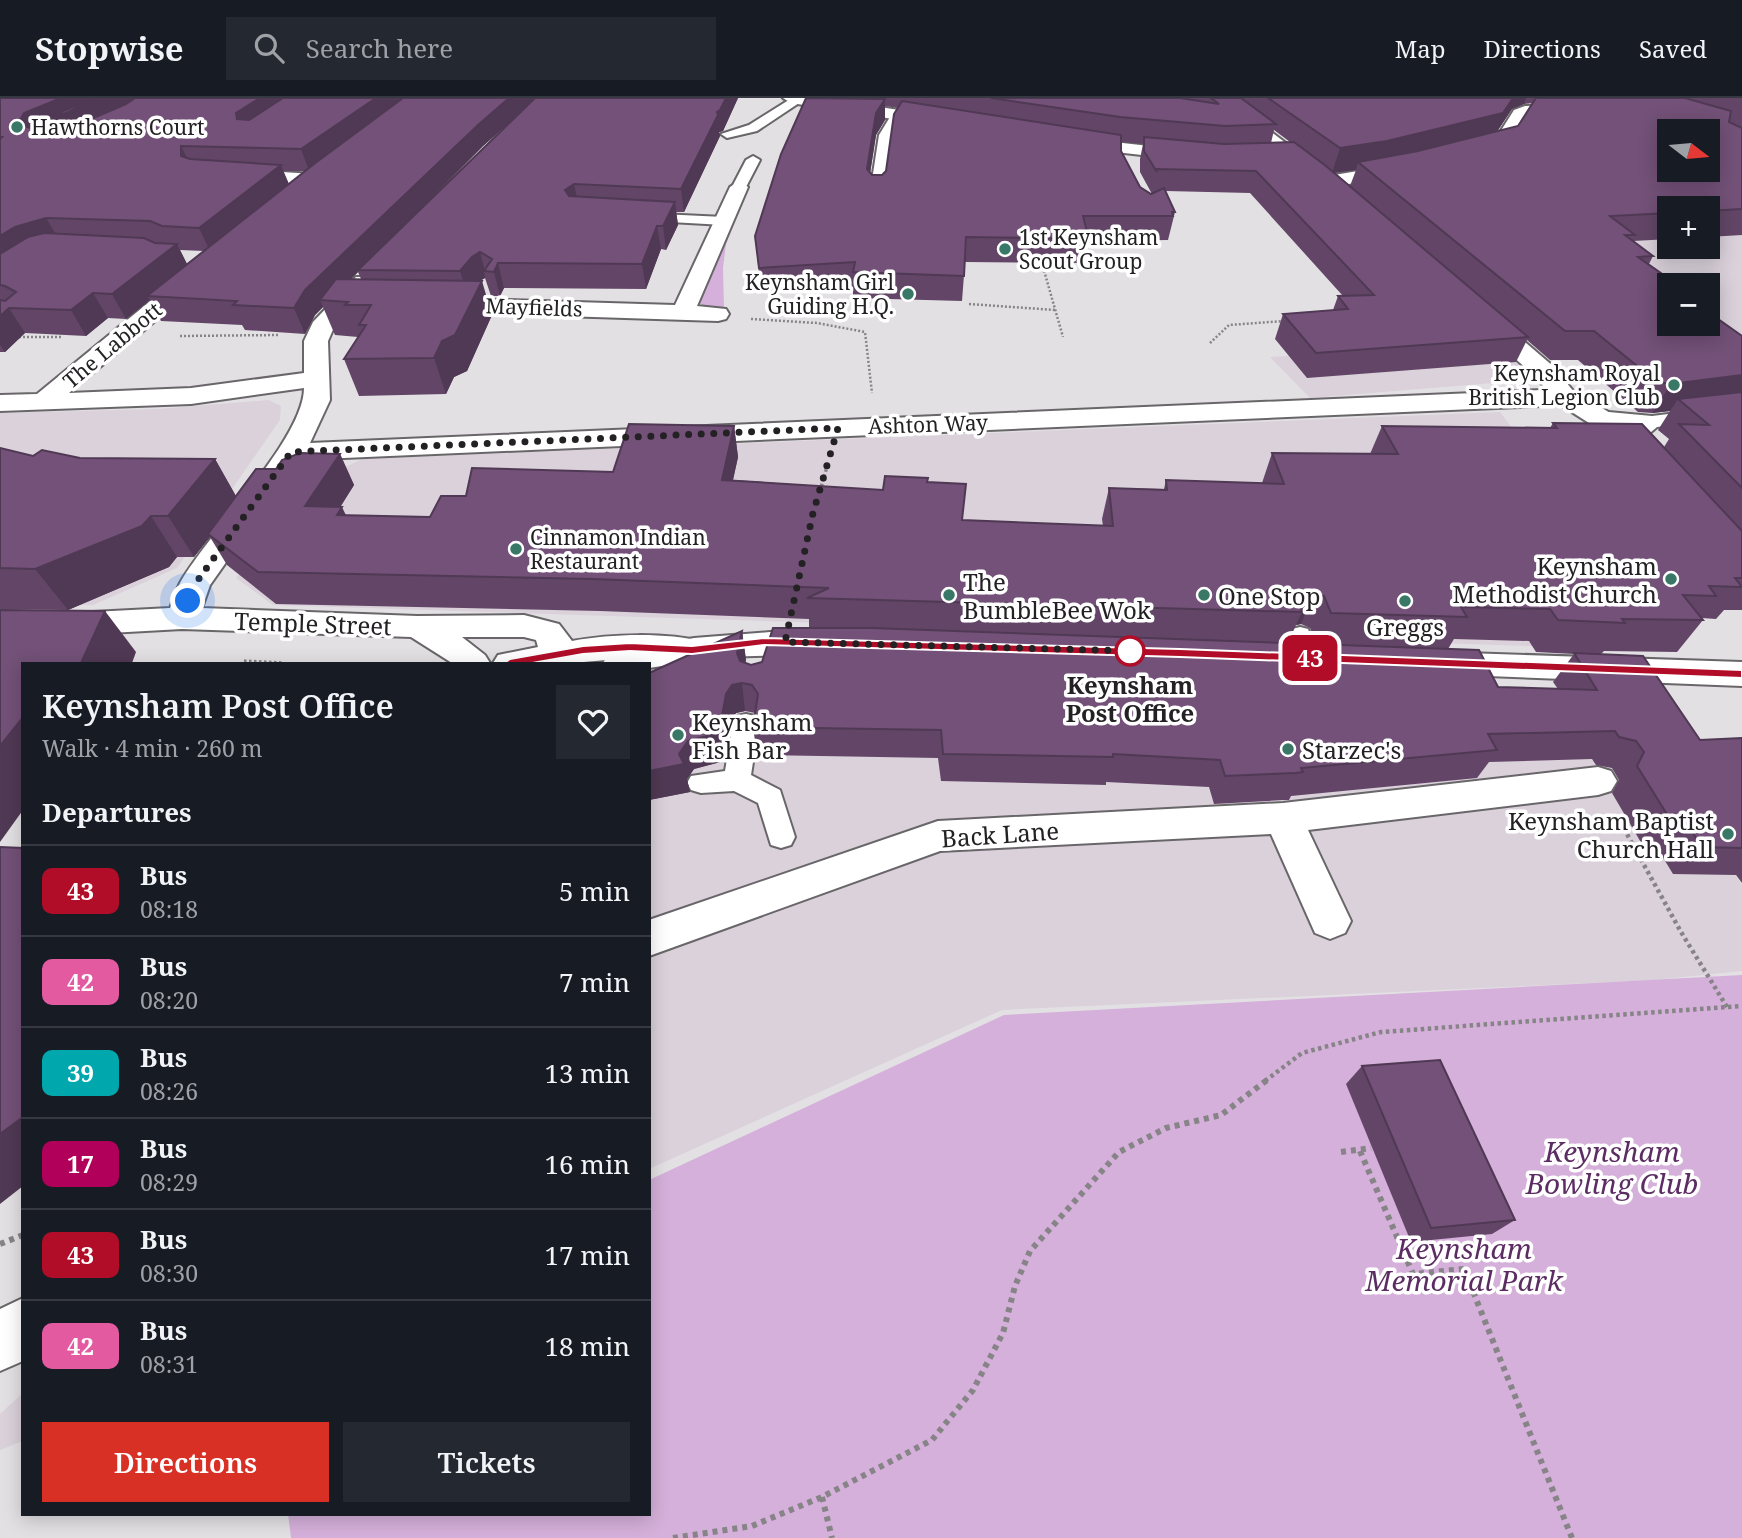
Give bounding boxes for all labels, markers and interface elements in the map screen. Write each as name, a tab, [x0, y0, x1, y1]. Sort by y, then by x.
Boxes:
search box	[226, 17, 716, 80]
text: Stopwise	[35, 26, 184, 71]
icon: search	[250, 29, 288, 67]
text: Search here	[306, 30, 453, 66]
text: Map	[1395, 32, 1446, 65]
text: Directions	[1484, 32, 1601, 65]
text: Saved	[1639, 32, 1707, 65]
place label: Hawthorns Court	[31, 113, 204, 141]
marker: Hawthorns Court	[9, 119, 25, 135]
north arrow	[1657, 119, 1720, 182]
map controls	[1657, 119, 1720, 336]
button: +	[1657, 196, 1720, 259]
place label: 1st Keynsham Scout Group	[1019, 223, 1159, 275]
marker: 1st Keynsham Scout Group	[997, 241, 1013, 257]
place label: Keynsham Girl Guiding H.Q.	[745, 268, 894, 320]
button: −	[1657, 273, 1720, 336]
marker: Keynsham Girl Guiding H.Q.	[900, 286, 916, 302]
street label: Mayfields	[485, 291, 583, 323]
street label: The Labbott	[57, 296, 167, 394]
place label: Keynsham Royal British Legion Club	[1468, 359, 1660, 411]
marker: Keynsham Royal British Legion Club	[1666, 377, 1682, 393]
street label: Ashton Way	[868, 408, 989, 440]
place label: Cinnamon Indian Restaurant	[530, 523, 706, 575]
marker: Cinnamon Indian Restaurant	[508, 541, 524, 557]
place label: Keynsham Methodist Church	[1453, 549, 1657, 610]
place label: The BumbleBee Wok	[963, 565, 1152, 626]
marker: Keynsham Methodist Church	[1663, 571, 1679, 587]
place label: One Stop	[1218, 579, 1320, 612]
your location	[170, 583, 205, 618]
marker: The BumbleBee Wok	[941, 587, 957, 603]
marker: One Stop	[1196, 587, 1212, 603]
marker: Greggs	[1397, 593, 1413, 609]
street label: Temple Street	[234, 604, 392, 642]
place label: Greggs	[1366, 610, 1444, 643]
line badge: 43	[1278, 635, 1342, 681]
marker: Keynsham Post Office	[1115, 636, 1145, 666]
text: 43	[1296, 641, 1324, 674]
place label: Keynsham Post Office	[1066, 668, 1194, 729]
text: Keynsham Post Office	[42, 683, 394, 728]
button: heart	[556, 685, 630, 759]
place label: Keynsham Fish Bar	[692, 705, 813, 766]
marker: Keynsham Fish Bar	[670, 727, 686, 743]
text: Walk · 4 min · 260 m	[42, 732, 262, 764]
place label: Starzec's	[1302, 733, 1401, 766]
marker: Starzec's	[1280, 741, 1296, 757]
text: Departures	[42, 794, 192, 830]
place label: Keynsham Baptist Church Hall	[1508, 804, 1715, 865]
street label: Back Lane	[940, 813, 1060, 855]
marker: Keynsham Baptist Church Hall	[1720, 826, 1736, 842]
text: Bus	[140, 857, 187, 893]
text: 5 min	[559, 873, 630, 909]
text: 43	[67, 874, 94, 907]
text: 08:18	[140, 893, 198, 925]
text: Bus	[140, 948, 187, 984]
text: 7 min	[559, 964, 630, 1000]
text: 42	[67, 965, 94, 998]
text: 08:20	[140, 984, 198, 1016]
text: Bus	[140, 1039, 187, 1075]
text: 13 min	[545, 1055, 630, 1091]
text: 39	[67, 1056, 94, 1089]
text: 08:26	[140, 1075, 198, 1107]
text: Bus	[140, 1130, 187, 1166]
park label: Keynsham Bowling Club	[1525, 1132, 1698, 1202]
text: 16 min	[545, 1146, 630, 1182]
text: 17	[67, 1147, 94, 1180]
text: 08:29	[140, 1166, 198, 1198]
text: Bus	[140, 1221, 187, 1257]
park label: Keynsham Memorial Park	[1364, 1229, 1564, 1299]
text: 17 min	[545, 1237, 630, 1273]
text: 43	[67, 1238, 94, 1271]
text: 08:30	[140, 1257, 198, 1289]
text: Bus	[140, 1312, 187, 1348]
text: 18 min	[545, 1328, 630, 1364]
text: 42	[67, 1329, 94, 1362]
text: 08:31	[140, 1348, 198, 1380]
button: Directions	[42, 1422, 329, 1502]
button: Tickets	[343, 1422, 630, 1502]

